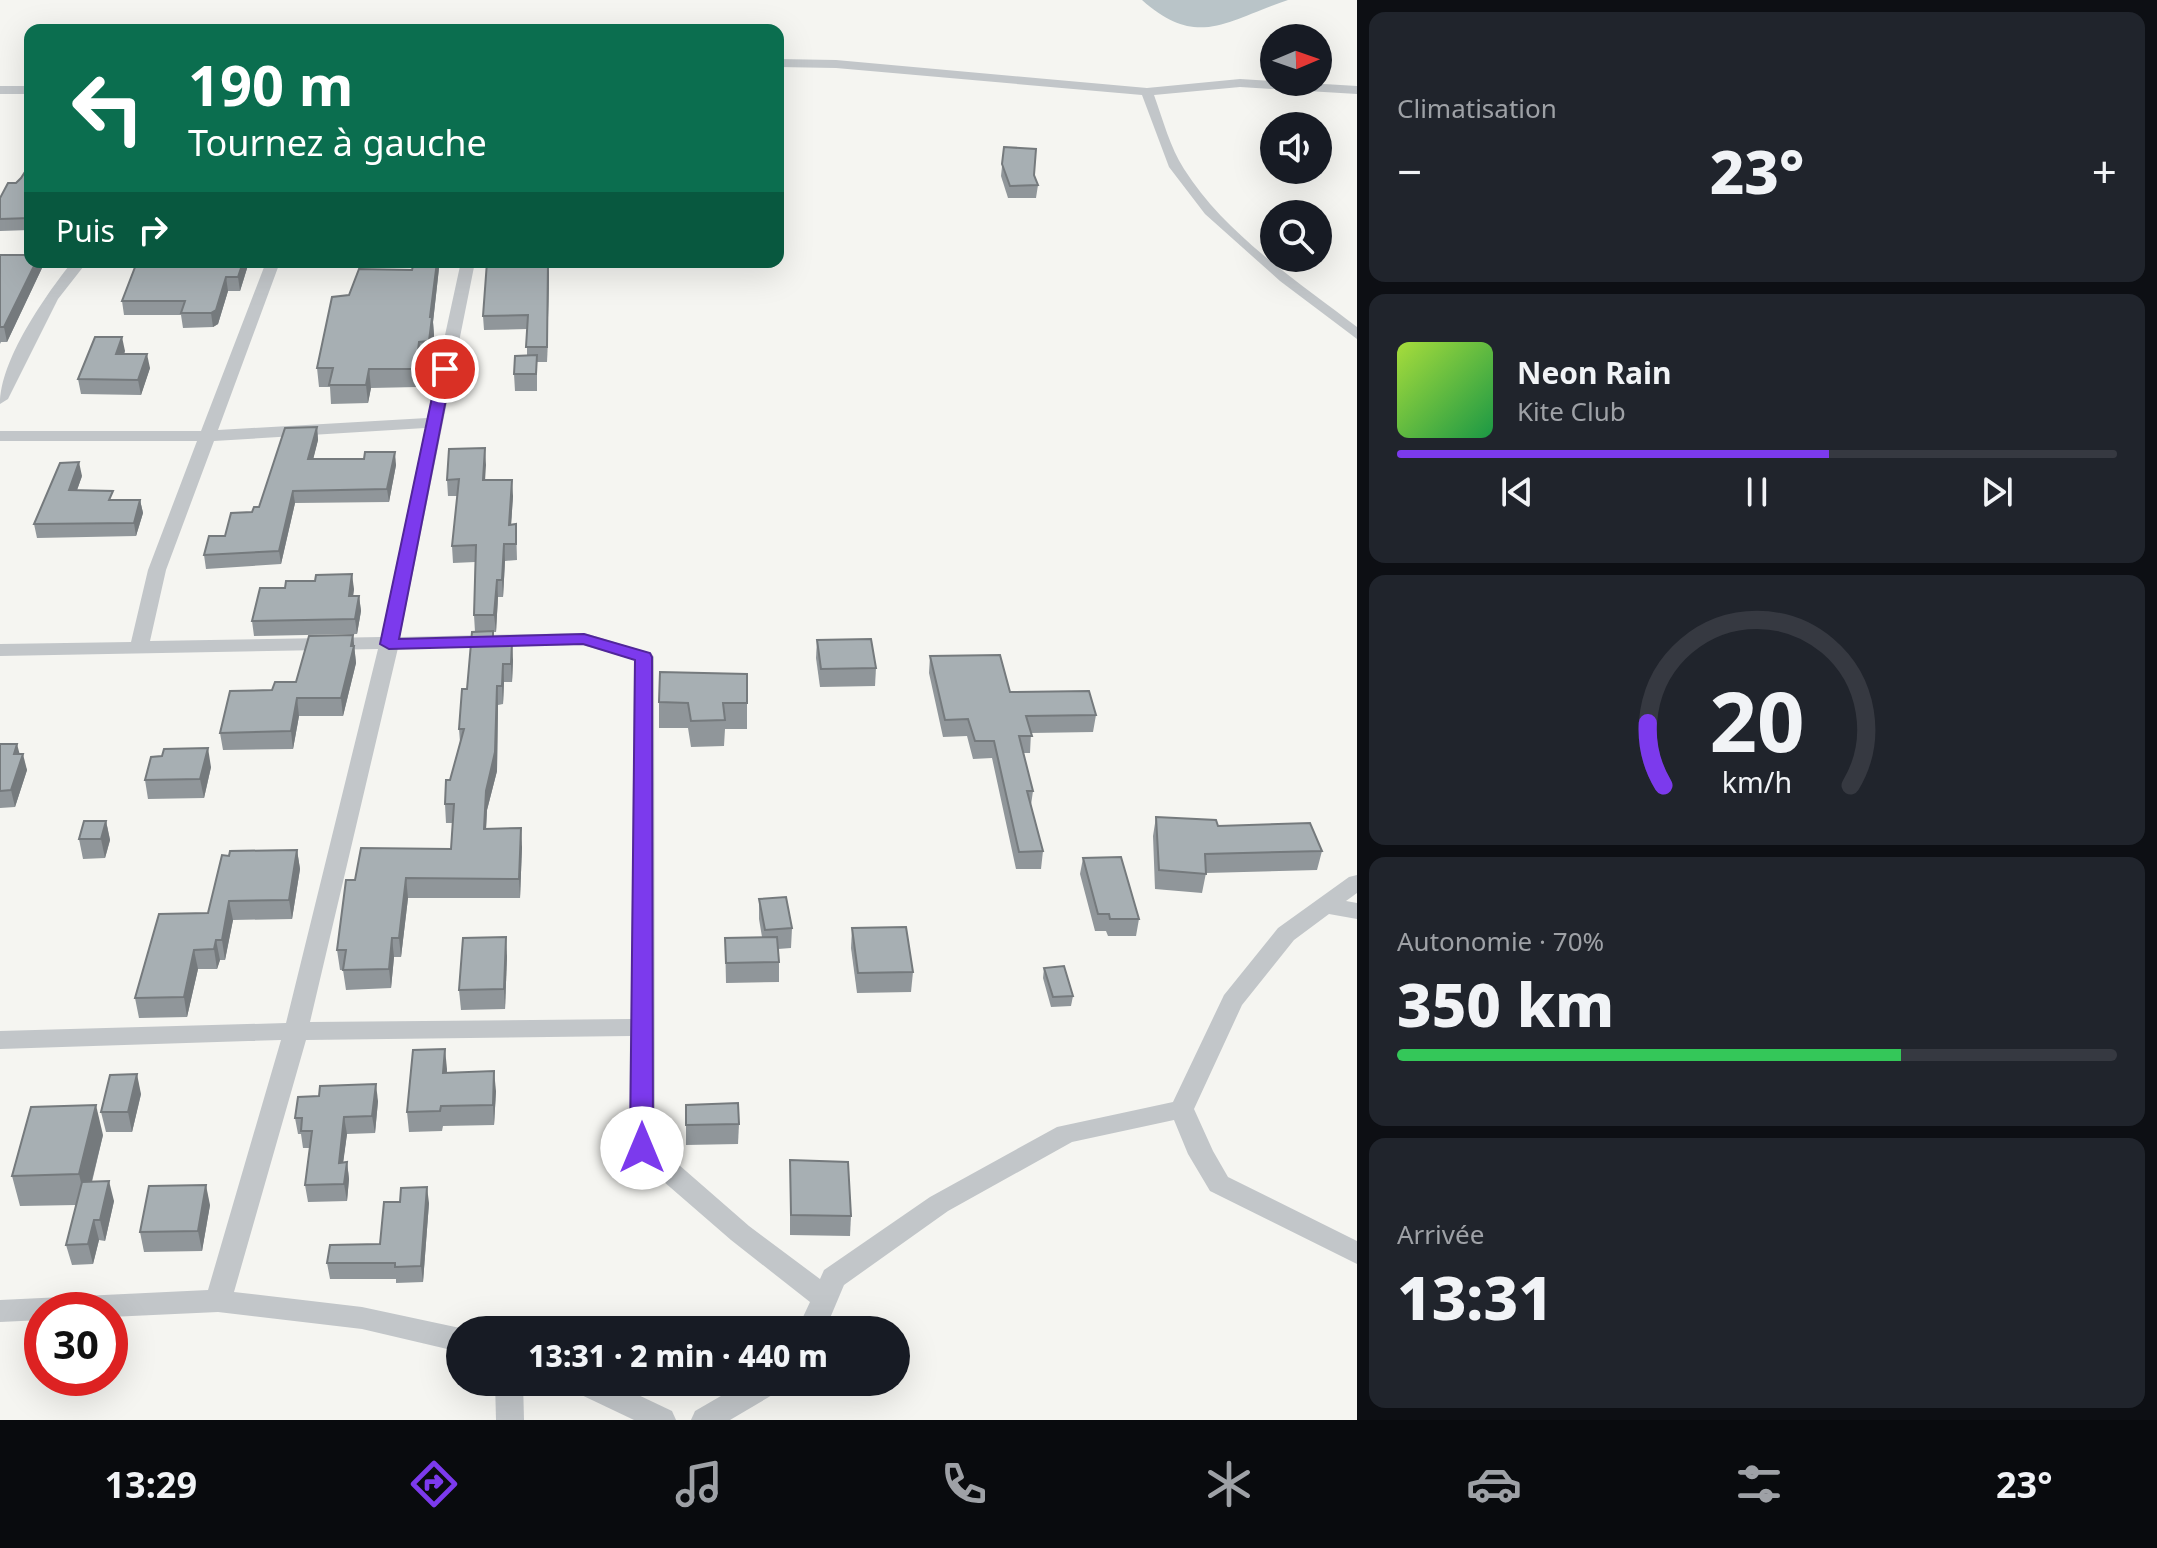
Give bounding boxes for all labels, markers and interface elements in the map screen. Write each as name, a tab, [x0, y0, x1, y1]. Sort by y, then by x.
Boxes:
north arrow	[1260, 24, 1332, 96]
map controls	[1260, 24, 1332, 272]
text: 190 m	[188, 46, 353, 122]
icon: left	[56, 56, 160, 160]
text: Climatisation	[1397, 90, 1557, 126]
button: sound	[1260, 112, 1332, 184]
text: Tournez à gauche	[188, 118, 487, 167]
text: 23°	[1710, 130, 1804, 212]
text: −	[1397, 141, 1422, 201]
text: +	[2092, 141, 2117, 201]
button: search	[1260, 200, 1332, 272]
icon: right	[131, 208, 175, 252]
text: Puis	[56, 210, 115, 251]
pin	[411, 335, 479, 403]
icon: arrive	[423, 347, 467, 391]
text: Neon Rain	[1517, 352, 1671, 393]
text: Kite Club	[1517, 393, 1626, 429]
icon: previous	[1495, 470, 1539, 514]
icon: pause	[1735, 470, 1779, 514]
icon: next	[1975, 470, 2019, 514]
text: 20	[1709, 663, 1805, 776]
text: km/h	[1722, 762, 1792, 801]
text: Autonomie · 70%	[1397, 923, 1604, 959]
text: 350 km	[1397, 963, 1614, 1045]
position arrow	[600, 1106, 684, 1190]
text: Arrivée	[1397, 1216, 1484, 1252]
text: 13:31	[1397, 1256, 1553, 1338]
speed limit sign: 30	[24, 1292, 128, 1396]
text: 13:31 · 2 min · 440 m	[528, 1335, 828, 1376]
icon: directions	[406, 1456, 462, 1512]
icon: music	[671, 1456, 727, 1512]
icon: phone	[936, 1456, 992, 1512]
icon: climate	[1201, 1456, 1257, 1512]
icon: car	[1466, 1456, 1522, 1512]
icon: filters	[1731, 1456, 1787, 1512]
text: 13:29	[105, 1460, 197, 1509]
text: 23°	[1996, 1460, 2052, 1509]

